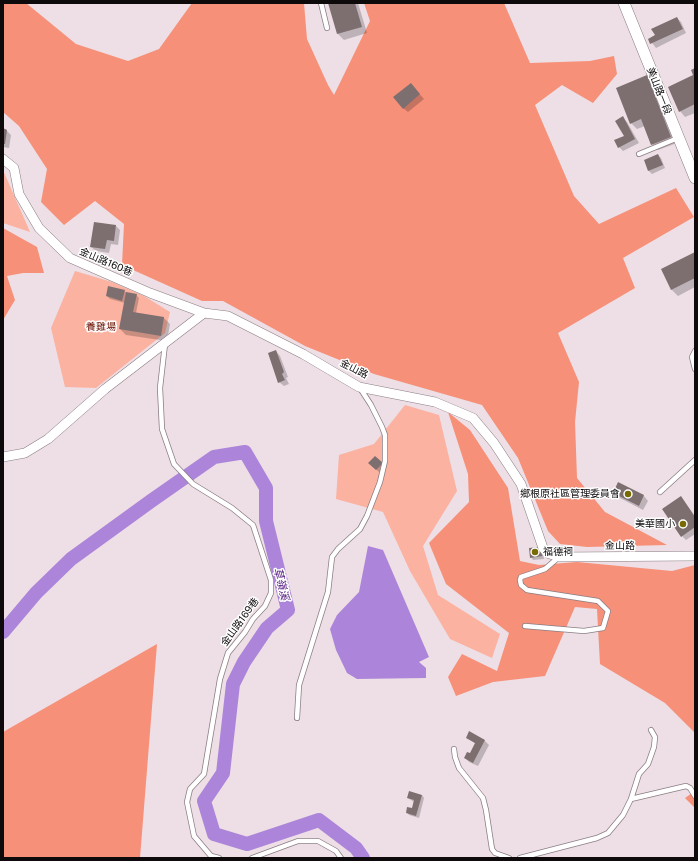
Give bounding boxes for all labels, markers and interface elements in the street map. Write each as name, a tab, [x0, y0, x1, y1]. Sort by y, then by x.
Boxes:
street label: 美山路一段	[644, 66, 674, 116]
street label: 金山路160巷	[78, 245, 134, 279]
park label: 養雞場	[86, 321, 116, 333]
street label: 金山路	[338, 357, 370, 381]
place label: 鄉根原社區管理委員會	[520, 488, 620, 500]
marker: 鄉根原社區管理委員會	[623, 489, 633, 499]
place label: 美華國小	[635, 518, 675, 530]
marker: 美華國小	[678, 519, 688, 529]
street label: 金山路	[605, 540, 635, 552]
place label: 福德祠	[543, 546, 573, 558]
marker: 福德祠	[530, 547, 540, 557]
water label: 草嶺溪	[271, 566, 291, 602]
street label: 金山路169巷	[219, 596, 261, 648]

